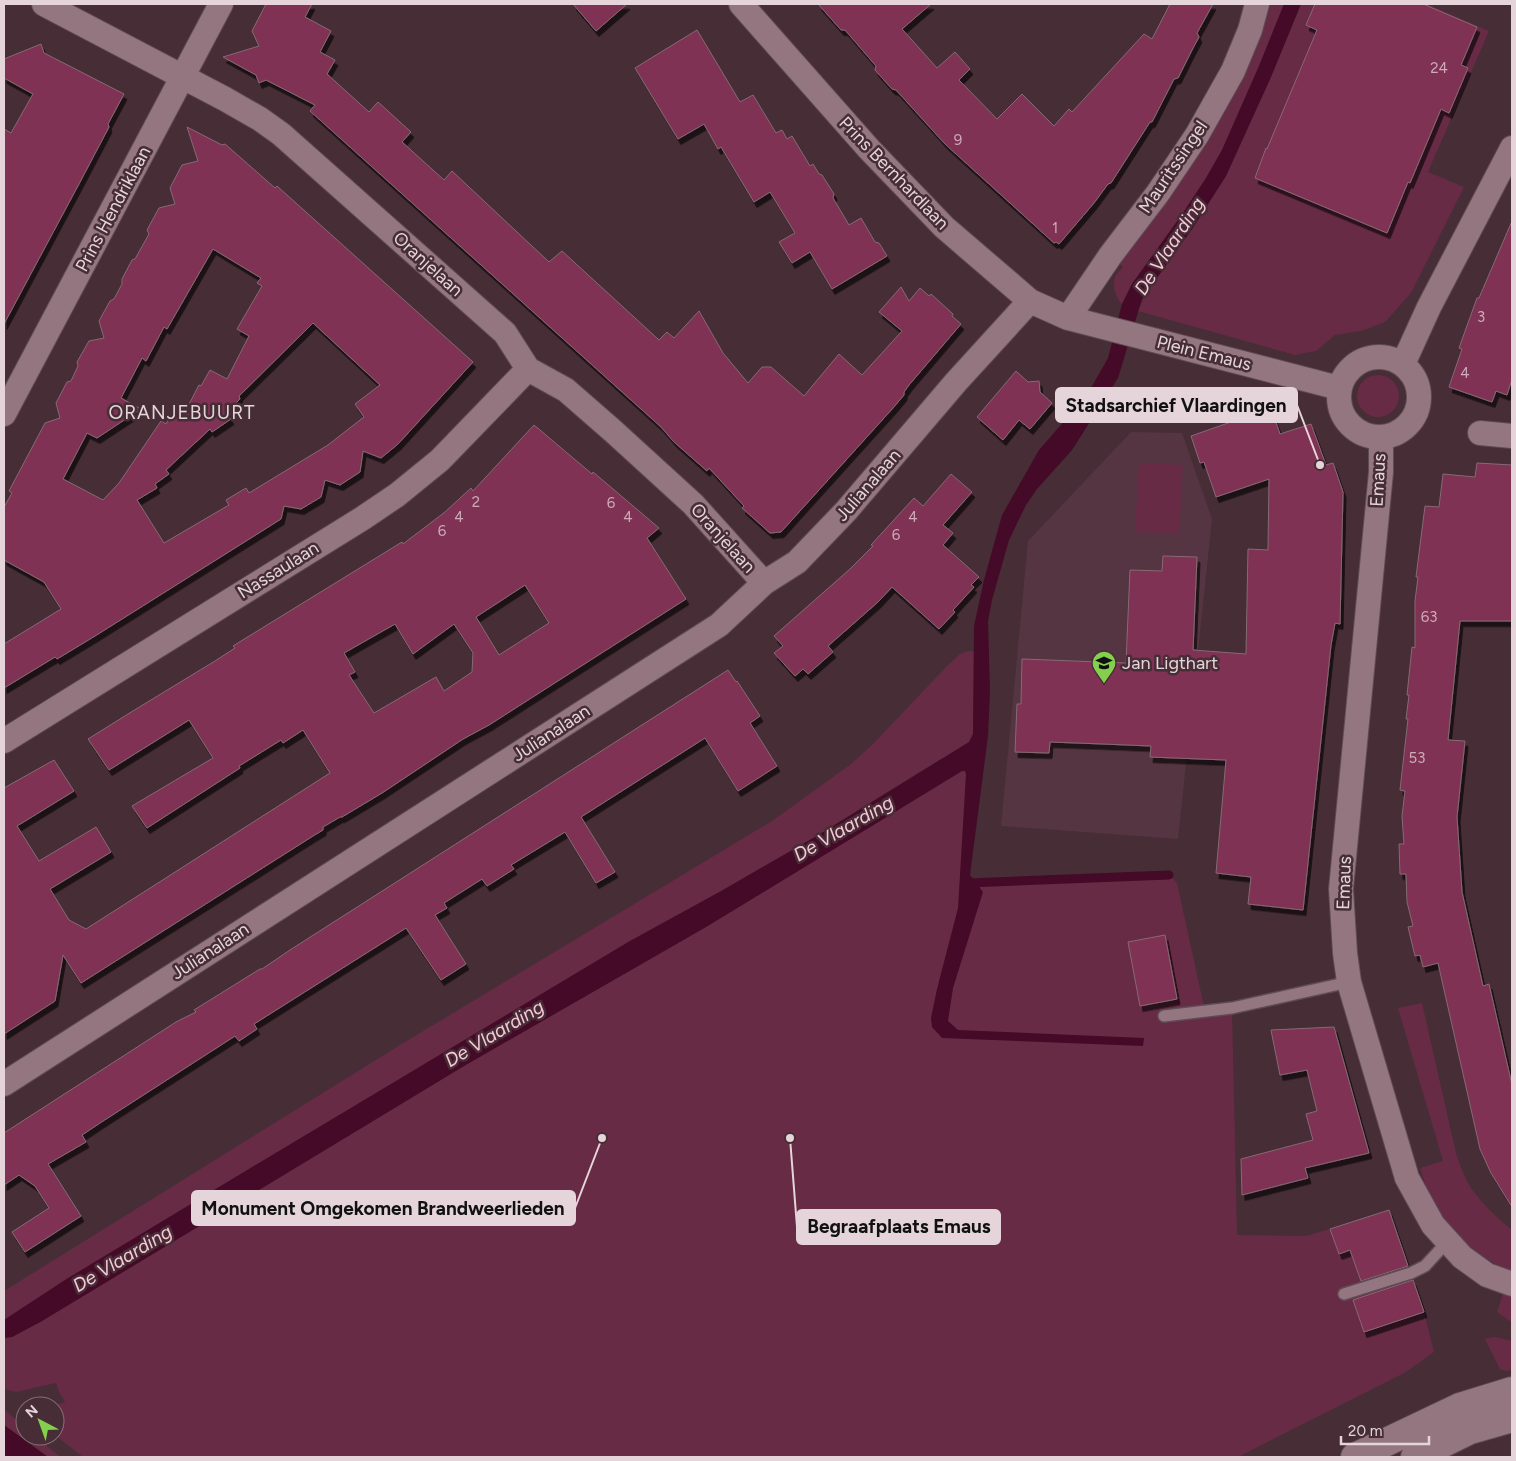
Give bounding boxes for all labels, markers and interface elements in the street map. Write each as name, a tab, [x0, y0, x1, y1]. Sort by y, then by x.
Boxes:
house number: 24	[1430, 59, 1448, 77]
street label: Prins Bernhardlaan	[834, 112, 954, 234]
street label: Mauritssingel	[1134, 117, 1212, 217]
house number: 9	[954, 131, 962, 149]
street label: Prins Hendriklaan	[71, 143, 155, 275]
water label: De Vlaarding	[1129, 193, 1209, 299]
house number: 1	[1052, 219, 1058, 237]
street label: Oranjelaan	[389, 227, 467, 301]
house number: 3	[1477, 308, 1485, 326]
street label: Plein Emaus	[1155, 331, 1253, 375]
house number: 4	[1460, 364, 1470, 382]
callout: Stadsarchief Vlaardingen	[1056, 388, 1297, 422]
text: Stadsarchief Vlaardingen	[1066, 394, 1286, 417]
district label: ORANJEBUURT	[108, 401, 256, 424]
street label: Julianalaan	[831, 444, 905, 526]
street label: Emaus	[1366, 453, 1390, 507]
house number: 2	[472, 493, 480, 511]
house number: 6	[607, 494, 616, 512]
street label: Oranjelaan	[686, 499, 760, 577]
house number: 4	[454, 508, 464, 526]
house number: 4	[623, 508, 633, 526]
house number: 4	[908, 508, 918, 526]
house number: 6	[438, 522, 447, 540]
house number: 6	[892, 526, 901, 544]
street label: Nassaulaan	[233, 536, 323, 604]
house number: 63	[1421, 608, 1437, 626]
school or university icon: Jan Ligthart	[1091, 650, 1117, 684]
place label: Jan Ligthart	[1122, 652, 1218, 674]
street label: Julianalaan	[508, 700, 594, 766]
house number: 53	[1409, 749, 1425, 767]
water label: De Vlaarding	[789, 791, 897, 866]
street label: Emaus	[1332, 856, 1356, 910]
street label: Julianalaan	[167, 918, 253, 984]
water label: De Vlaarding	[440, 995, 548, 1072]
callout: Monument Omgekomen Brandweerlieden	[192, 1191, 575, 1225]
text: Monument Omgekomen Brandweerlieden	[201, 1197, 565, 1220]
callout: Begraafplaats Emaus	[797, 1210, 1000, 1244]
text: Begraafplaats Emaus	[807, 1215, 991, 1238]
water label: De Vlaarding	[68, 1220, 176, 1297]
north arrow	[15, 1396, 65, 1446]
text: N	[22, 1402, 41, 1422]
scale bar	[1341, 1414, 1428, 1446]
text: 20 m	[1348, 1422, 1382, 1440]

